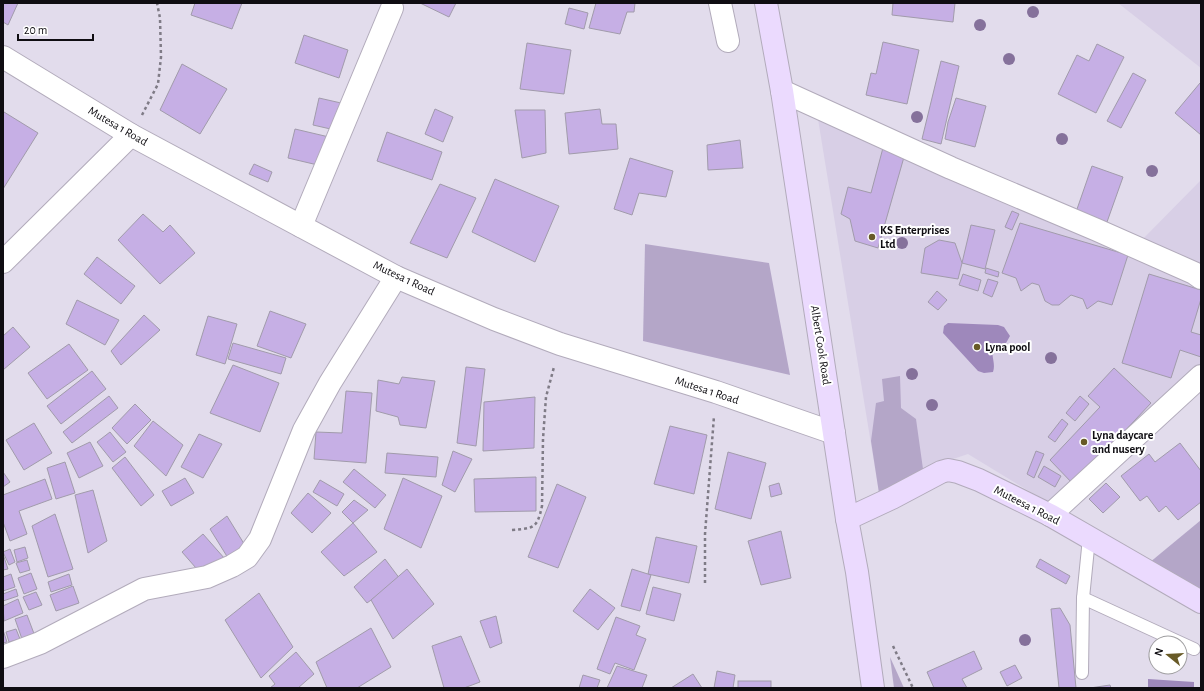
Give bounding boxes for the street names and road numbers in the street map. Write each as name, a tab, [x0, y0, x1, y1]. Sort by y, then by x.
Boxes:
street label: Mutesa 1 Road	[86, 104, 150, 148]
street label: Mutesa 1 Road	[371, 259, 437, 297]
street label: Albert Cook Road	[809, 304, 833, 386]
street label: Mutesa 1 Road	[674, 374, 740, 406]
street label: Muteesa 1 Road	[992, 483, 1062, 527]

